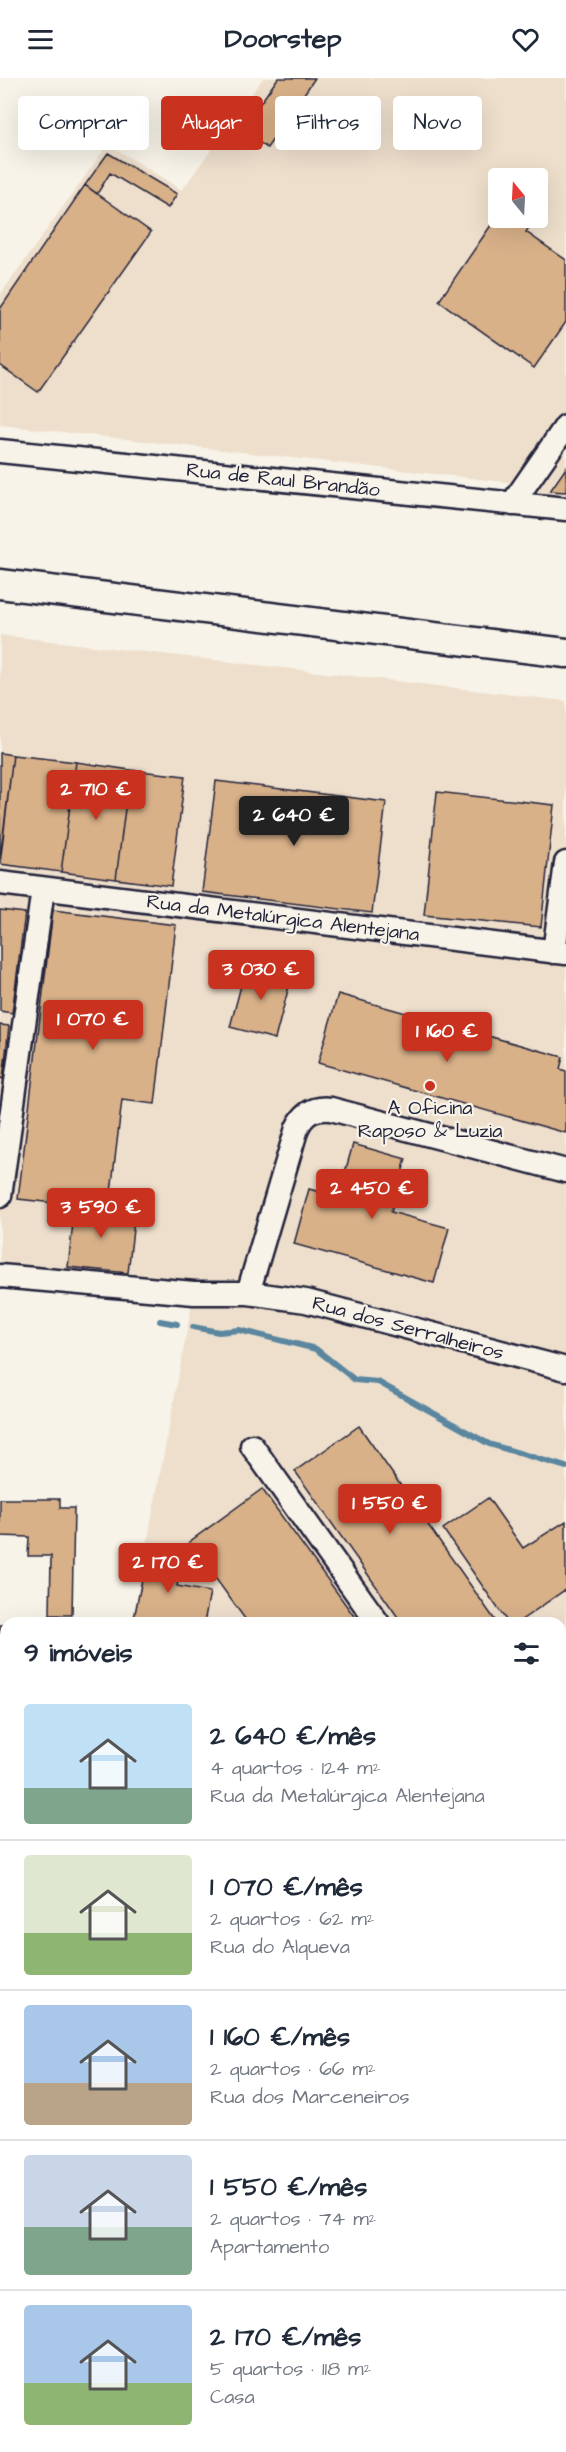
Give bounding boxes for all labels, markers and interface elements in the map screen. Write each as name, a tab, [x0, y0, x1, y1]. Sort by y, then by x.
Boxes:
text: Doorstep	[225, 20, 341, 58]
icon: menu	[24, 23, 57, 56]
icon: heart	[509, 23, 542, 56]
chip: Comprar	[18, 96, 149, 150]
chip: Alugar	[161, 96, 263, 150]
chip: Filtros	[275, 96, 381, 150]
chip: Novo	[393, 96, 482, 150]
north arrow	[488, 168, 548, 228]
map controls	[488, 168, 548, 228]
street label: Rua de Raul Brandão	[185, 456, 381, 504]
pin: 2 710 €	[41, 770, 151, 821]
text: 2 710 €	[61, 775, 131, 803]
pin: 2 640 €	[239, 796, 349, 847]
text: 2 640 €	[253, 801, 335, 829]
street label: Rua da Metalúrgica Alentejana	[145, 887, 421, 950]
pin: 3 030 €	[206, 950, 316, 1001]
text: 3 030 €	[222, 955, 300, 983]
pin: 1 070 €	[38, 1000, 148, 1051]
text: 1 070 €	[57, 1005, 129, 1033]
pin: 1 160 €	[392, 1012, 502, 1063]
text: 1 160 €	[416, 1017, 478, 1045]
marker: A Oficina Raposo & Luzia	[423, 1079, 437, 1093]
place label: A Oficina Raposo & Luzia	[358, 1094, 502, 1145]
pin: 2 450 €	[317, 1169, 427, 1220]
text: 2 450 €	[330, 1174, 414, 1202]
pin: 3 590 €	[46, 1188, 156, 1239]
text: 3 590 €	[61, 1193, 141, 1221]
street label: Rua dos Serralheiros	[309, 1289, 507, 1367]
pin: 1 550 €	[335, 1484, 445, 1535]
text: 1 550 €	[352, 1489, 428, 1517]
pin: 2 170 €	[113, 1543, 223, 1594]
text: 2 170 €	[133, 1548, 203, 1576]
text: 9 imóveis	[24, 1635, 133, 1671]
icon: filters	[510, 1637, 543, 1670]
text: 2 640 €/mês	[210, 1718, 376, 1754]
icon: home	[72, 1728, 144, 1800]
text: 4 quartos · 124 m²	[210, 1754, 380, 1782]
text: Rua da Metalúrgica Alentejana	[210, 1782, 485, 1810]
text: 1 070 €/mês	[210, 1869, 363, 1905]
icon: home	[72, 1879, 144, 1951]
text: 2 quartos · 62 m²	[210, 1905, 374, 1933]
text: Rua do Alqueva	[210, 1933, 350, 1961]
text: 1 160 €/mês	[210, 2019, 350, 2055]
icon: home	[72, 2029, 144, 2101]
text: 2 quartos · 66 m²	[210, 2055, 375, 2083]
text: Rua dos Marceneiros	[210, 2083, 410, 2111]
text: 1 550 €/mês	[210, 2169, 367, 2205]
icon: home	[72, 2179, 144, 2251]
text: 2 quartos · 74 m²	[210, 2205, 376, 2233]
text: Apartamento	[210, 2233, 329, 2261]
text: 2 170 €/mês	[210, 2319, 361, 2355]
icon: home	[72, 2329, 144, 2401]
text: 5 quartos · 118 m²	[210, 2355, 371, 2383]
text: Casa	[210, 2383, 255, 2411]

